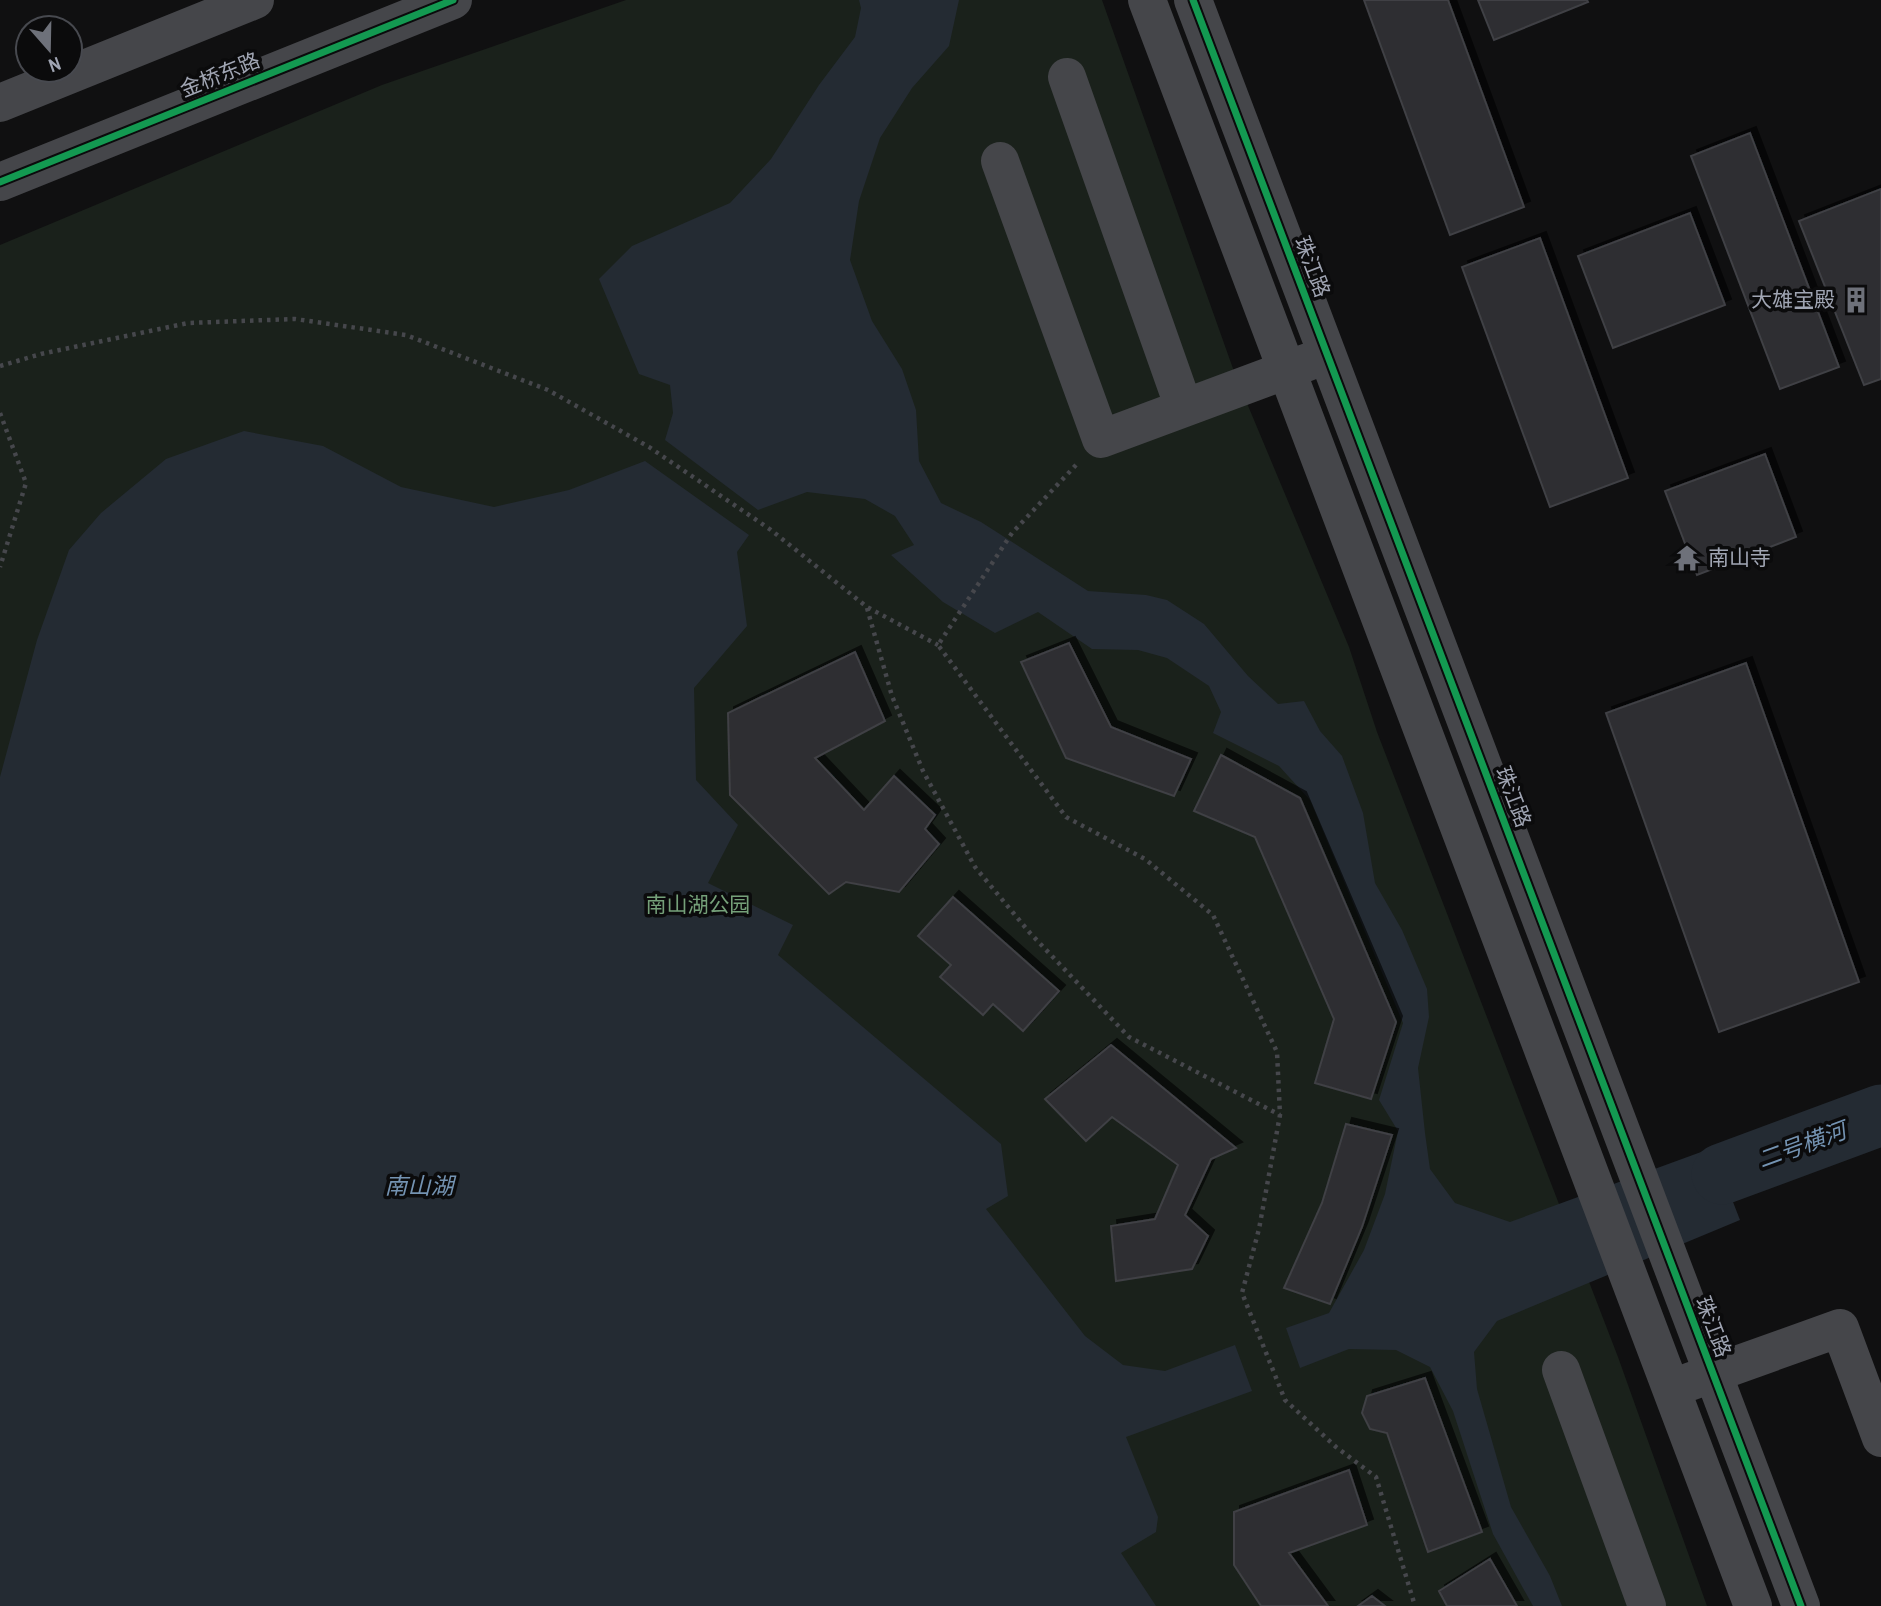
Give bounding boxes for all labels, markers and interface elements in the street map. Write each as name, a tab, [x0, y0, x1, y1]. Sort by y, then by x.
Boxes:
north arrow	[14, 14, 84, 84]
street label: 金桥东路	[175, 45, 264, 104]
text: N	[45, 51, 65, 79]
street label: 珠江路	[1288, 232, 1337, 301]
place label: 大雄宝殿	[1751, 285, 1835, 314]
building icon: 大雄宝殿	[1841, 285, 1871, 315]
temple icon: 南山寺	[1672, 543, 1702, 573]
place label: 南山寺	[1708, 543, 1771, 572]
street label: 珠江路	[1489, 762, 1538, 831]
park label: 南山湖公园	[646, 890, 751, 919]
water label: 二号横河	[1753, 1113, 1854, 1175]
water label: 南山湖	[385, 1170, 457, 1201]
street label: 珠江路	[1689, 1292, 1738, 1361]

